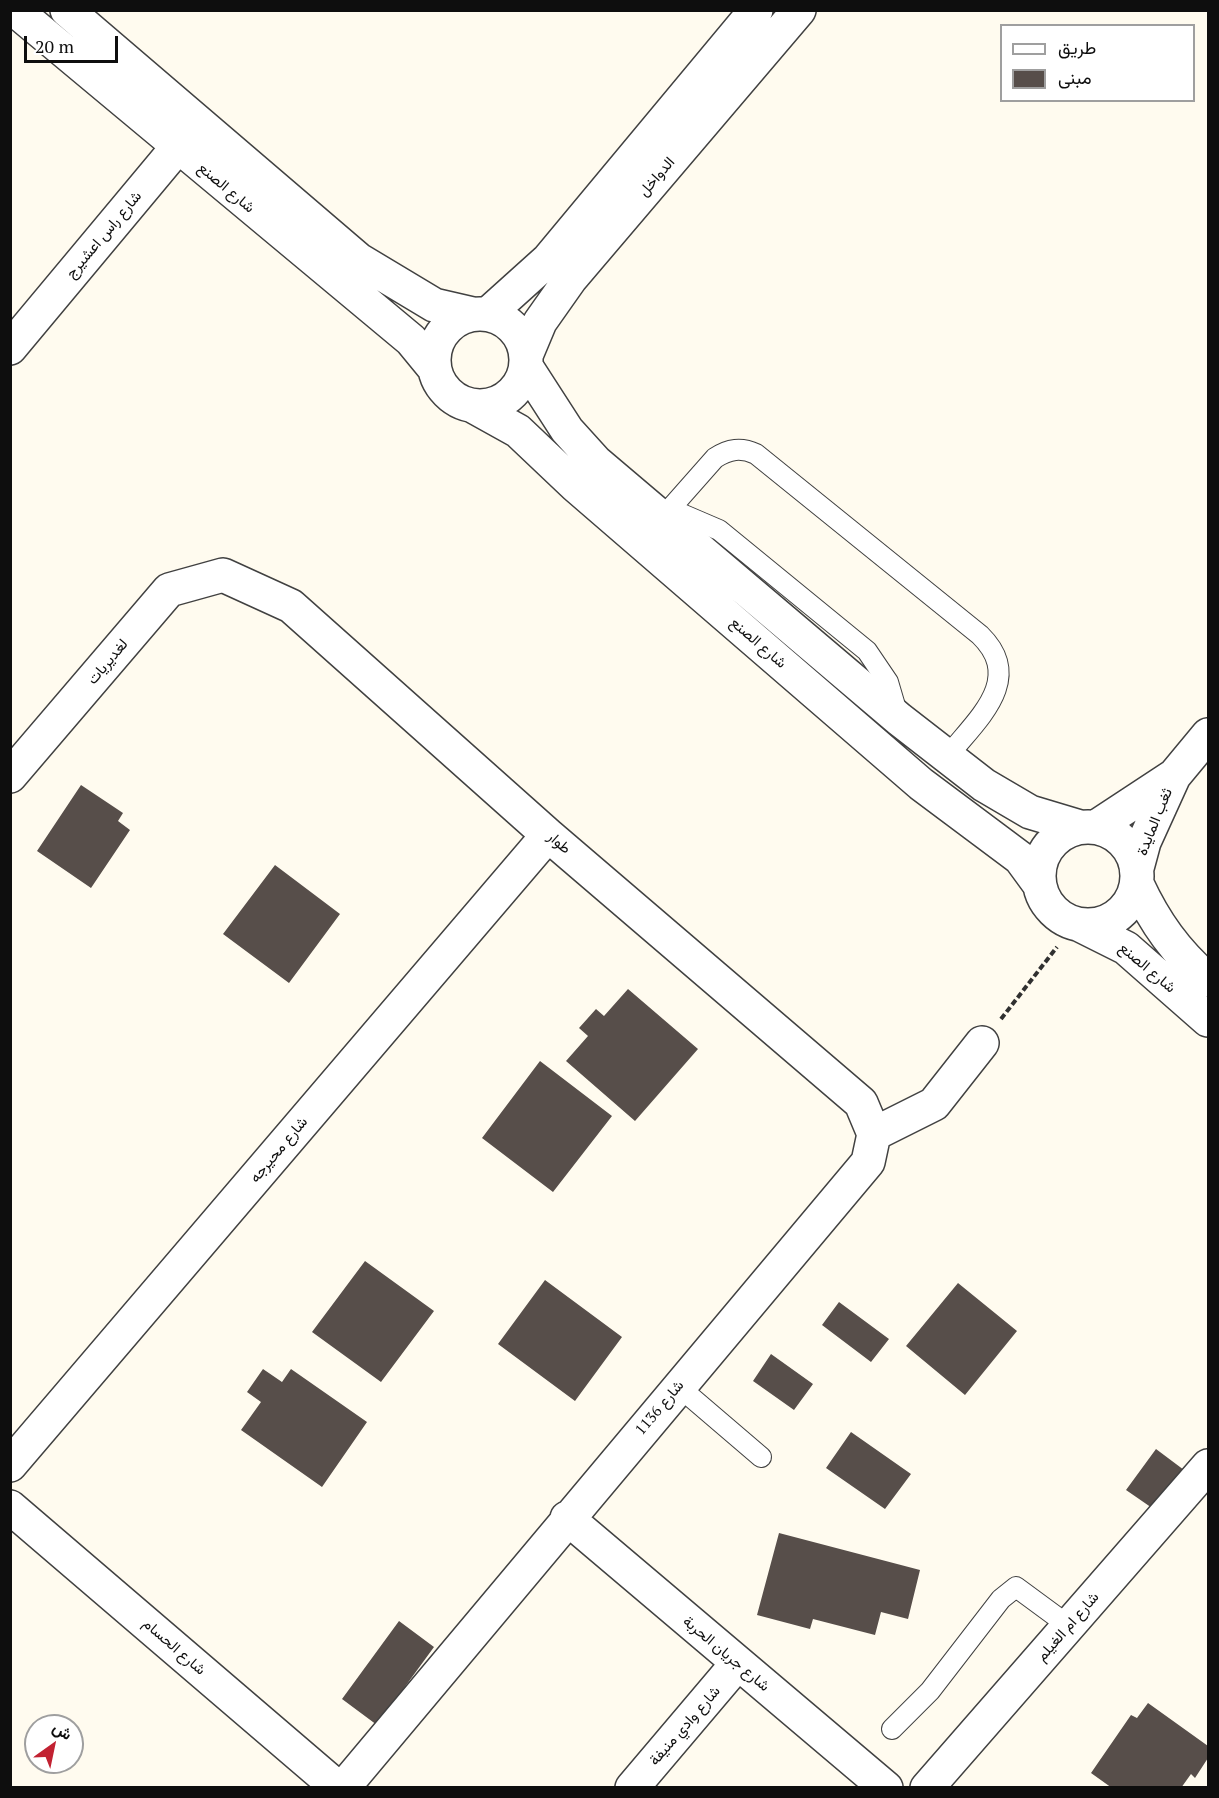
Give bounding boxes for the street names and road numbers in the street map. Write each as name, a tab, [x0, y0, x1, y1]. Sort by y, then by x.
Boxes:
street label: الدواخل	[635, 154, 679, 200]
street label: شارع الصنع	[194, 159, 258, 217]
street label: شارع راس اعشيرج	[62, 188, 146, 282]
street label: شارع الصنع	[726, 614, 790, 672]
street label: لغديريات	[84, 636, 132, 688]
street label: ثغب المايدة	[1133, 786, 1177, 858]
street label: طوار	[544, 828, 574, 858]
street label: شارع الصنع	[1115, 939, 1179, 997]
street label: شارع محيرجه	[246, 1113, 312, 1187]
street label: شارع 1136	[632, 1377, 688, 1439]
street label: شارع ام الغيلم	[1033, 1589, 1103, 1665]
street label: شارع جريان الحربة	[679, 1612, 773, 1696]
street label: شارع الحسام	[139, 1615, 209, 1679]
street label: شارع وادي منيفة	[646, 1683, 724, 1769]

